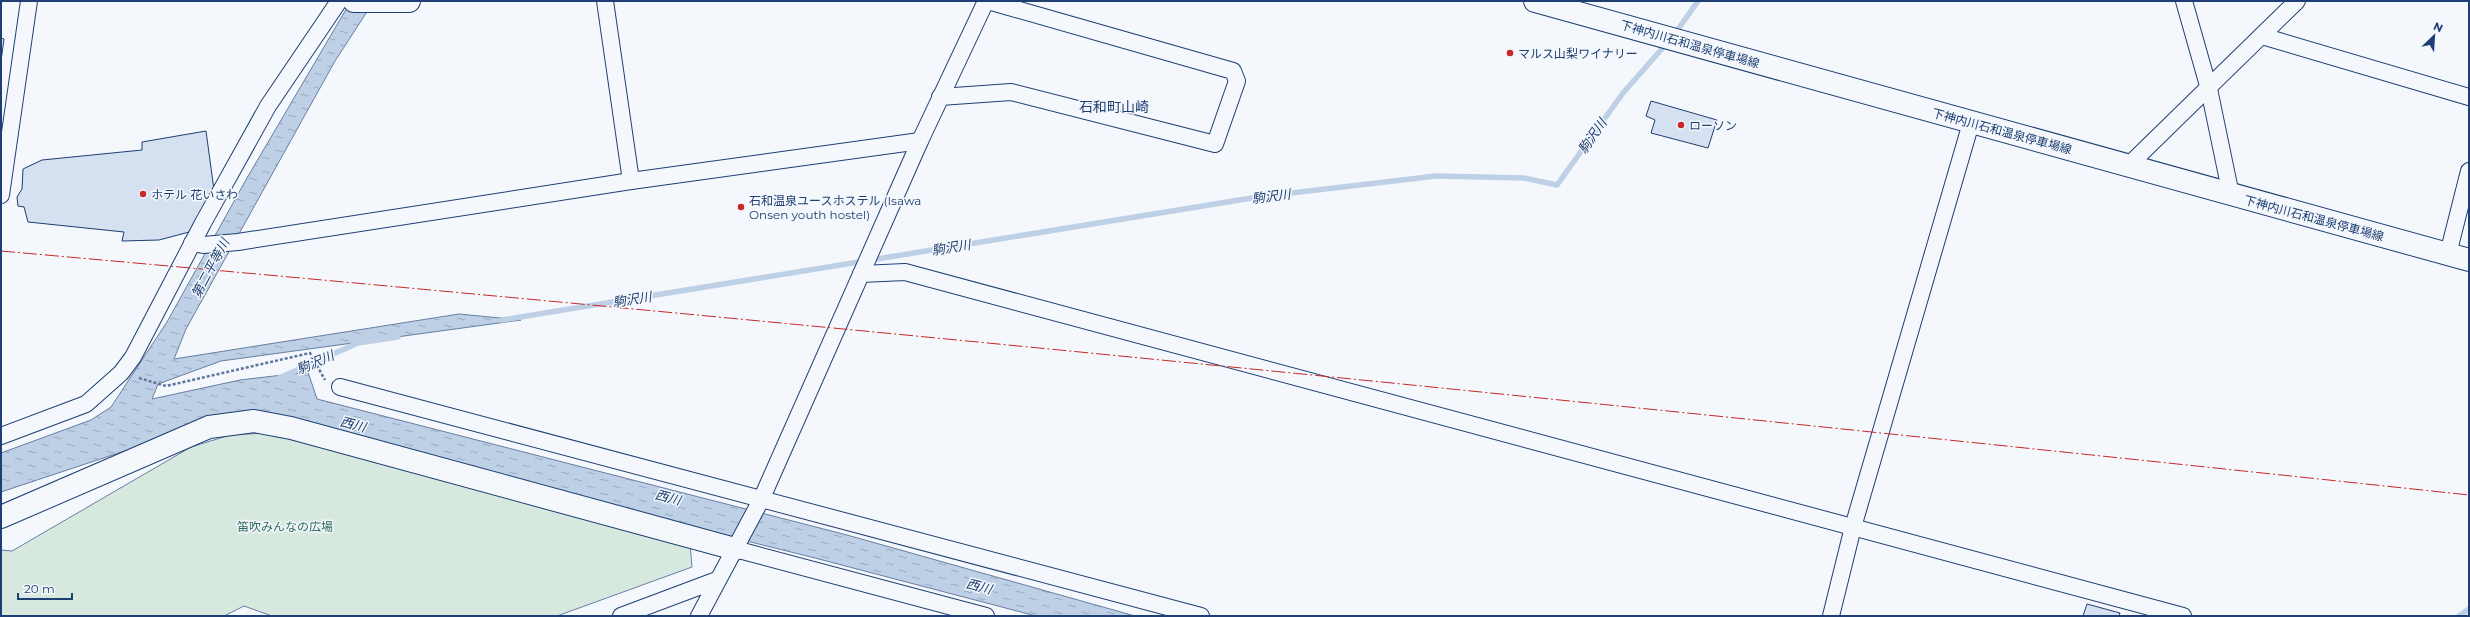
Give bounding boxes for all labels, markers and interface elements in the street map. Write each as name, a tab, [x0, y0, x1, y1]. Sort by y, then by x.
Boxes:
north arrow	[2414, 16, 2454, 56]
street label: 下神内川石和温泉停車場線	[1619, 17, 1761, 71]
text: N	[2431, 19, 2445, 35]
place label: マルス山梨ワイナリー	[1518, 46, 1638, 61]
marker: マルス山梨ワイナリー	[1505, 48, 1515, 58]
district label: 石和町山崎	[1079, 98, 1149, 116]
street label: 下神内川石和温泉停車場線	[1931, 105, 2073, 157]
water label: 駒沢川	[1574, 114, 1611, 157]
place label: ローソン	[1689, 118, 1737, 133]
marker: ローソン	[1676, 120, 1686, 130]
water label: 駒沢川	[1251, 185, 1293, 206]
place label: ホテル 花いさわ	[151, 187, 238, 202]
marker: ホテル 花いさわ	[138, 189, 148, 199]
street label: 下神内川石和温泉停車場線	[2243, 192, 2385, 244]
place label: 石和温泉ユースホステル (Isawa Onsen youth hostel)	[749, 193, 921, 222]
marker: 石和温泉ユースホステル (Isawa Onsen youth hostel)	[736, 202, 746, 212]
water label: 第二平等川	[188, 234, 233, 300]
water label: 駒沢川	[930, 236, 973, 258]
water label: 駒沢川	[611, 288, 654, 310]
water label: 駒沢川	[294, 346, 338, 377]
water label: 西川	[338, 413, 370, 436]
water label: 西川	[653, 486, 685, 509]
park label: 笛吹みんなの広場	[237, 519, 333, 534]
scale bar	[18, 575, 72, 601]
water label: 西川	[964, 575, 996, 598]
text: 20 m	[24, 581, 55, 596]

